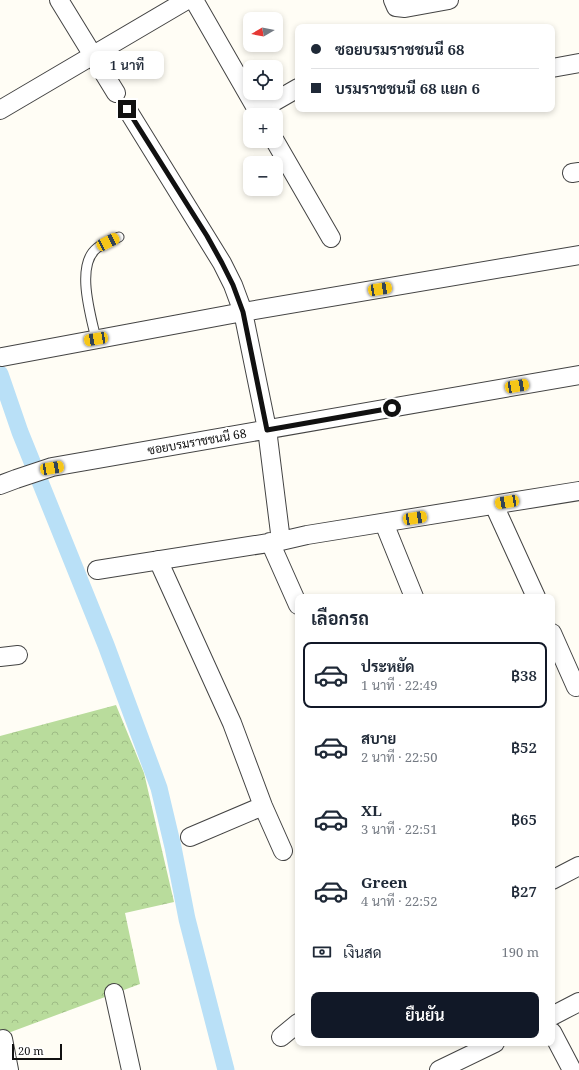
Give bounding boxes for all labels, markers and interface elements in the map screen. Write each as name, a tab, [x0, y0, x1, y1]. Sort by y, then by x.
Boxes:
north arrow	[243, 12, 283, 52]
map controls	[243, 12, 283, 196]
text: ซอยบรมราชชนนี 68	[335, 39, 464, 59]
callout: 1 นาที	[90, 51, 164, 79]
text: 1 นาที	[110, 56, 144, 74]
button: locate	[243, 60, 283, 100]
text: บรมราชชนนี 68 แยก 6	[335, 78, 480, 98]
route end	[118, 100, 136, 118]
button: +	[243, 108, 283, 148]
button: −	[243, 156, 283, 196]
car	[95, 231, 121, 253]
car	[367, 281, 393, 297]
car	[83, 331, 109, 347]
car	[504, 378, 530, 394]
route start	[383, 399, 401, 417]
street label: ซอยบรมราชชนนี 68	[146, 424, 248, 459]
car	[39, 460, 65, 476]
car	[494, 494, 520, 510]
car	[402, 510, 428, 526]
text: เลือกรถ	[311, 606, 369, 630]
text: ประหยัด	[361, 656, 414, 676]
icon: car	[313, 657, 349, 693]
text: ฿38	[511, 665, 537, 685]
text: 1 นาที · 22:49	[361, 676, 438, 694]
text: สบาย	[361, 728, 396, 748]
icon: car	[313, 729, 349, 765]
text: ฿52	[511, 737, 537, 757]
text: 2 นาที · 22:50	[361, 748, 438, 766]
text: XL	[361, 800, 382, 820]
icon: car	[313, 801, 349, 837]
text: ฿65	[511, 809, 537, 829]
text: 3 นาที · 22:51	[361, 820, 438, 838]
text: Green	[361, 872, 408, 892]
icon: car	[313, 873, 349, 909]
text: ฿27	[511, 881, 537, 901]
text: 4 นาที · 22:52	[361, 892, 438, 910]
icon: cash	[311, 941, 333, 963]
text: เงินสด	[343, 942, 382, 962]
text: 190 m	[502, 943, 539, 961]
button: ยืนยัน	[311, 992, 539, 1038]
scale bar	[12, 1042, 62, 1061]
text: 20 m	[18, 1043, 44, 1058]

